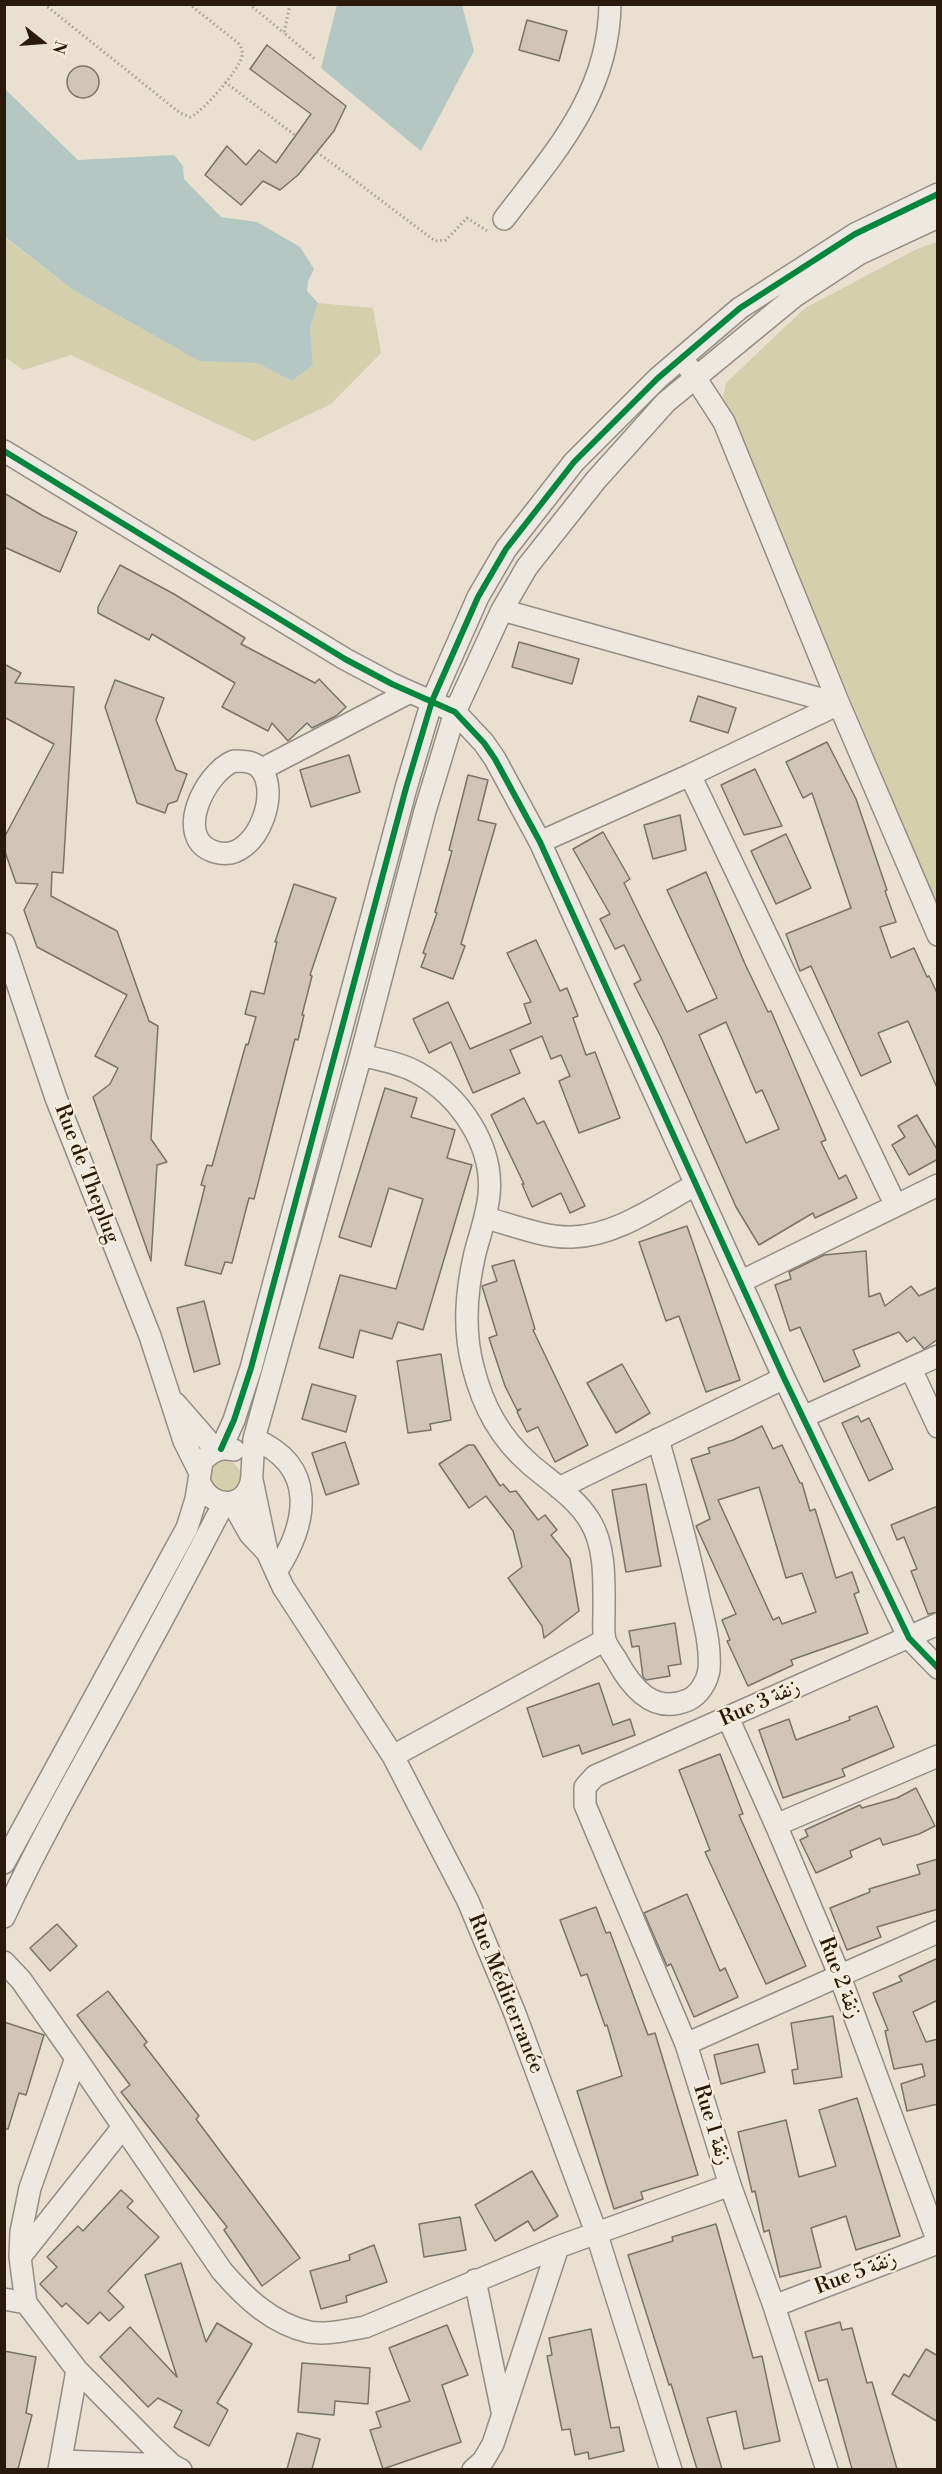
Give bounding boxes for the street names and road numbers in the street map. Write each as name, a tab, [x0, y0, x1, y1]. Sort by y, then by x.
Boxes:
street label: Rue de Theplug	[48, 1101, 124, 1247]
street label: Rue 3 زنقة	[716, 1675, 804, 1733]
street label: Rue Méditerranée	[461, 1911, 549, 2077]
street label: Rue 2 زنقة	[812, 1933, 866, 2023]
street label: Rue 1 زنقة	[687, 2082, 735, 2168]
street label: Rue 5 زنقة	[812, 2247, 900, 2301]

